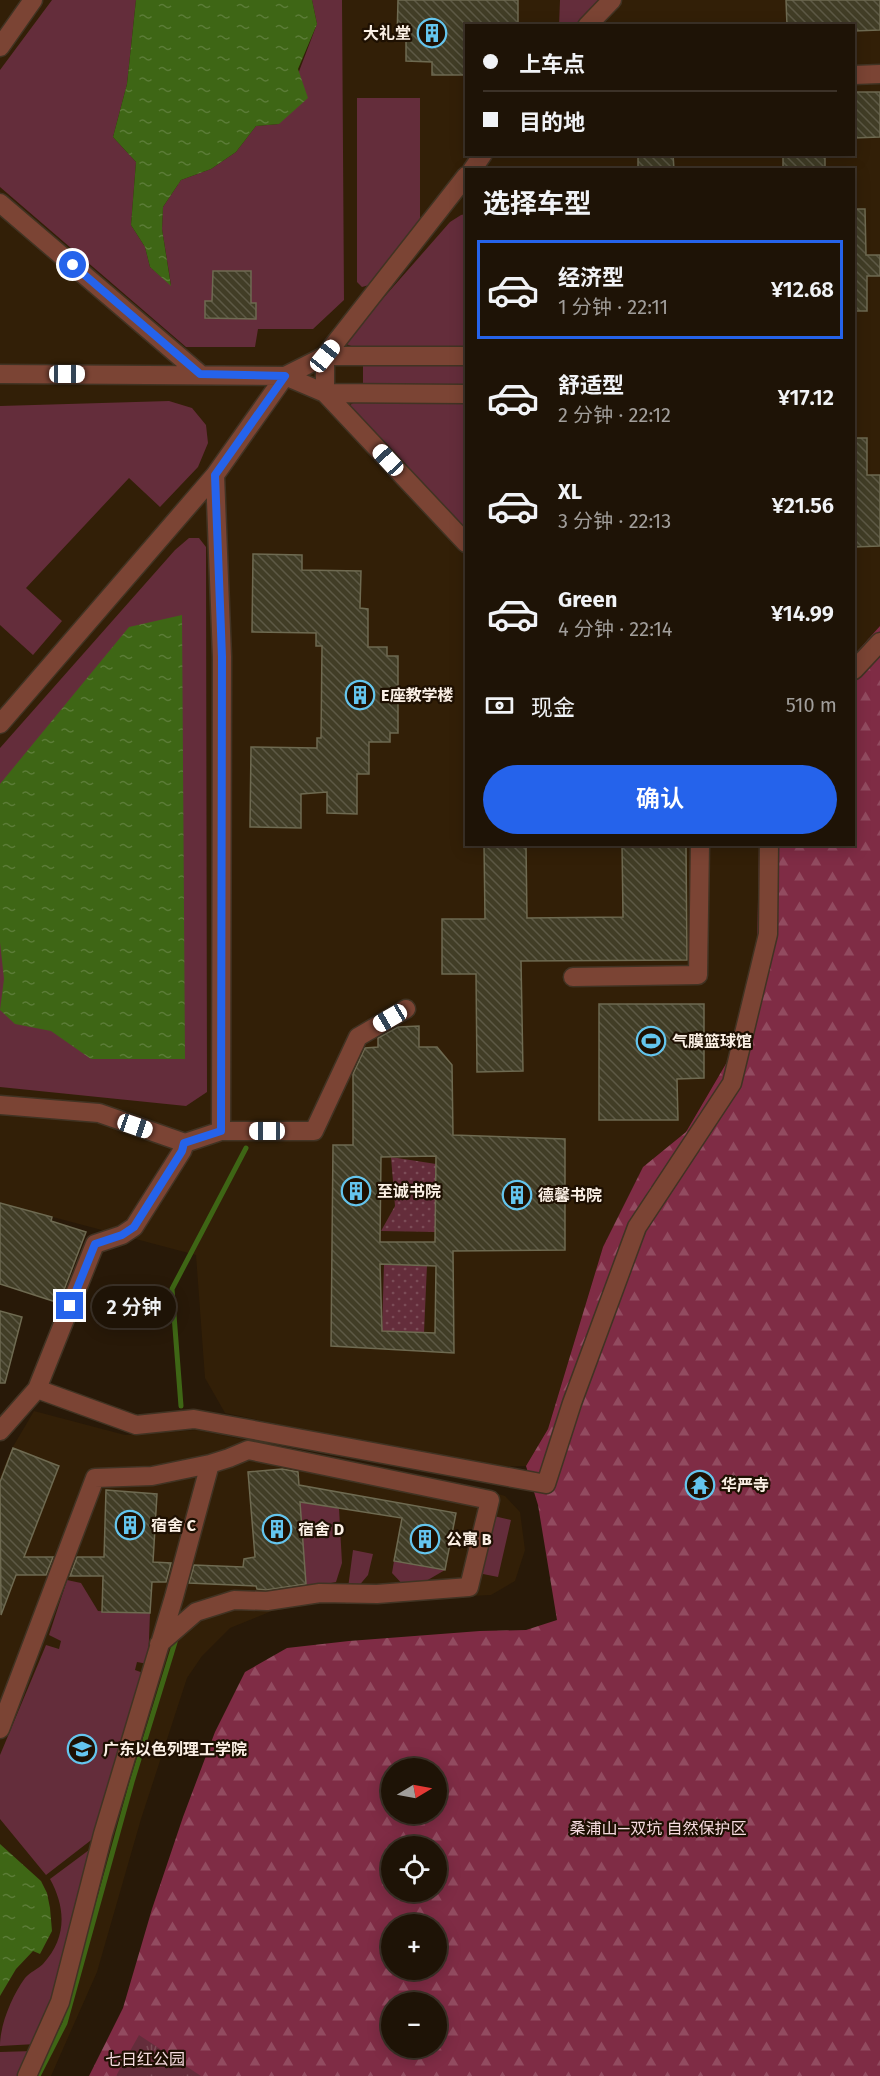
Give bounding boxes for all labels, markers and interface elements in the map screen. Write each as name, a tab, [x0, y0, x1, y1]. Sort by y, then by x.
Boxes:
building icon: 大礼堂	[416, 17, 448, 49]
place label: 大礼堂	[363, 24, 411, 43]
text: 上车点	[519, 51, 585, 78]
text: 目的地	[519, 109, 585, 136]
text: 选择车型	[483, 188, 591, 220]
route start	[59, 251, 86, 278]
icon: car	[486, 263, 540, 317]
text: 经济型	[558, 264, 624, 291]
text: ¥12.68	[771, 276, 834, 303]
text: 1 分钟 · 22:11	[558, 295, 668, 319]
car	[307, 336, 343, 376]
car	[49, 365, 85, 383]
icon: car	[486, 371, 540, 425]
text: 舒适型	[558, 372, 624, 399]
text: ¥17.12	[778, 384, 834, 411]
text: 2 分钟 · 22:12	[558, 403, 671, 427]
car	[369, 441, 407, 479]
text: XL	[558, 478, 582, 505]
icon: car	[486, 479, 540, 533]
text: ¥21.56	[772, 492, 834, 519]
text: 3 分钟 · 22:13	[558, 509, 671, 533]
text: Green	[558, 586, 617, 613]
icon: car	[486, 587, 540, 641]
text: ¥14.99	[771, 600, 834, 627]
text: 4 分钟 · 22:14	[558, 617, 672, 641]
building icon: E座教学楼	[344, 679, 376, 711]
place label: E座教学楼	[381, 686, 453, 705]
icon: cash	[483, 689, 516, 722]
text: 510 m	[786, 693, 837, 717]
text: 现金	[531, 694, 575, 721]
button: 确认	[483, 765, 837, 834]
car	[370, 1001, 410, 1035]
sports icon: 气膜篮球馆	[635, 1025, 667, 1057]
place label: 气膜篮球馆	[672, 1032, 752, 1051]
car	[115, 1112, 155, 1140]
car	[249, 1122, 285, 1140]
building icon: 至诚书院	[340, 1175, 372, 1207]
building icon: 德馨书院	[501, 1179, 533, 1211]
place label: 至诚书院	[377, 1182, 441, 1201]
place label: 德馨书院	[538, 1186, 602, 1205]
callout: 2 分钟	[91, 1285, 175, 1327]
route end	[56, 1292, 83, 1319]
text: 2 分钟	[106, 1295, 162, 1319]
temple icon: 华严寺	[684, 1469, 716, 1501]
place label: 华严寺	[721, 1476, 769, 1495]
building icon: 宿舍 C	[114, 1509, 146, 1541]
building icon: 宿舍 D	[261, 1513, 293, 1545]
place label: 宿舍 C	[151, 1516, 197, 1535]
place label: 宿舍 D	[298, 1520, 344, 1539]
building icon: 公寓 B	[409, 1523, 441, 1555]
place label: 公寓 B	[446, 1530, 492, 1549]
school or university icon: 广东以色列理工学院	[66, 1733, 98, 1765]
place label: 广东以色列理工学院	[103, 1740, 247, 1759]
north arrow	[381, 1758, 447, 1824]
map controls	[381, 1758, 447, 2058]
park label: 桑浦山—双坑 自然保护区	[570, 1819, 746, 1838]
button: locate	[381, 1836, 447, 1902]
button: +	[381, 1914, 447, 1980]
button: −	[381, 1992, 447, 2058]
park label: 七日红公园	[105, 2050, 185, 2069]

